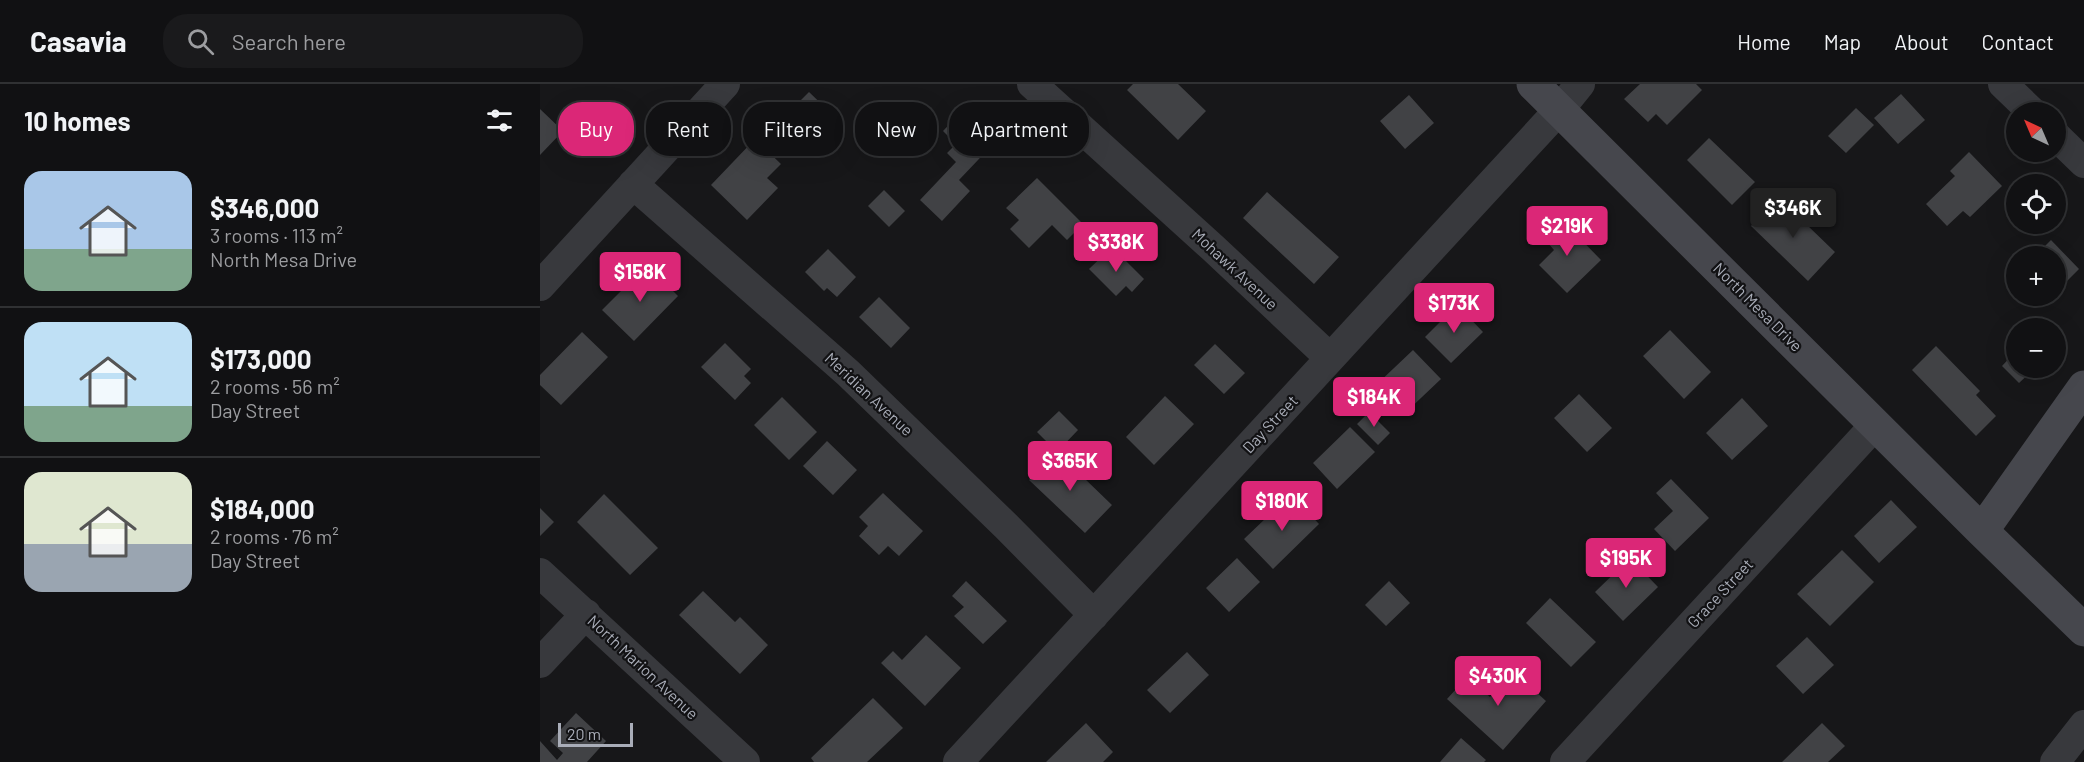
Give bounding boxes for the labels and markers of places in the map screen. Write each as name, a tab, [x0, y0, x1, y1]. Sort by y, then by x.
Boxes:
pin: $346K	[1751, 188, 1835, 239]
pin: $219K	[1525, 206, 1609, 257]
pin: $338K	[1074, 222, 1158, 273]
pin: $158K	[598, 252, 682, 303]
pin: $173K	[1412, 283, 1496, 334]
pin: $184K	[1332, 377, 1416, 428]
pin: $365K	[1028, 441, 1112, 492]
pin: $180K	[1240, 481, 1324, 532]
pin: $195K	[1584, 538, 1668, 589]
pin: $430K	[1456, 656, 1540, 707]

